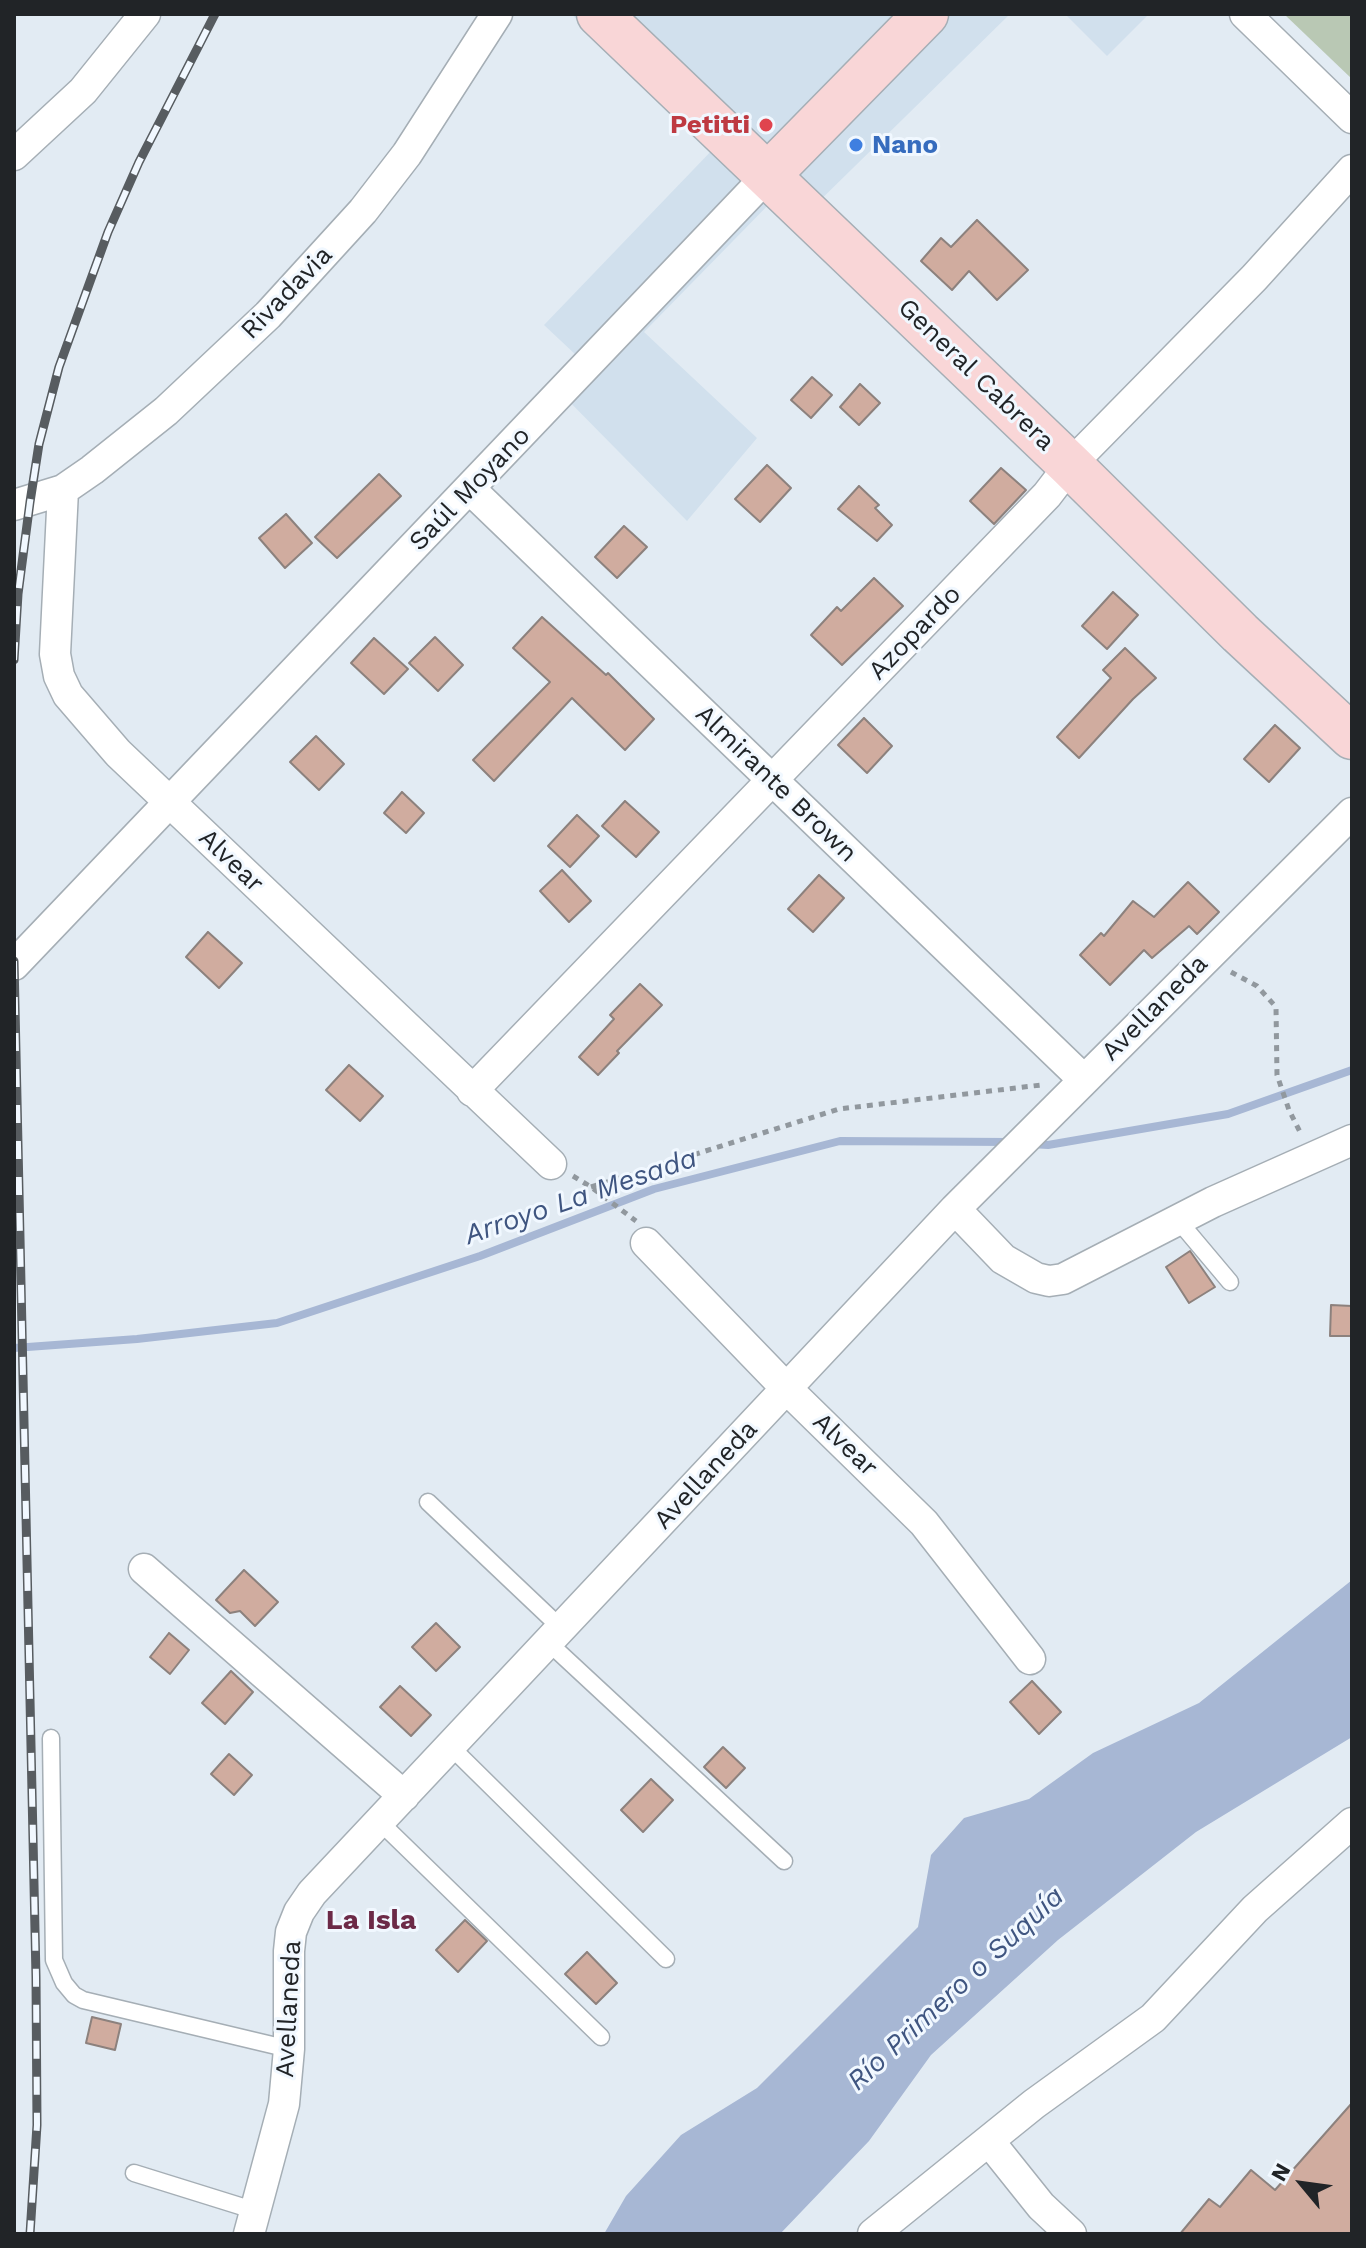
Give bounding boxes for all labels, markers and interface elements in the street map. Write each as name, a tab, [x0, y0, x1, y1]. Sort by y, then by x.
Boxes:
place label: Petitti	[670, 109, 750, 141]
marker: Petitti	[757, 116, 775, 134]
place label: Nano	[872, 129, 938, 161]
marker: Nano	[847, 136, 865, 154]
street label: Rivadavia	[235, 240, 339, 346]
street label: General Cabrera	[891, 292, 1061, 458]
street label: Saúl Moyano	[403, 420, 537, 558]
street label: Azopardo	[862, 579, 968, 687]
street label: Almirante Brown	[689, 699, 863, 869]
street label: Alvear	[192, 823, 270, 899]
street label: Avellaneda	[1095, 948, 1215, 1068]
water label: Arroyo La Mesada	[460, 1141, 702, 1253]
street label: Alvear	[806, 1407, 884, 1483]
street label: Avellaneda	[648, 1414, 764, 1536]
water label: Río Primero o Suquía	[841, 1880, 1071, 2098]
district label: La Isla	[326, 1904, 416, 1938]
street label: Avellaneda	[270, 1939, 308, 2079]
north arrow	[1262, 2144, 1342, 2224]
text: N	[1266, 2159, 1295, 2185]

